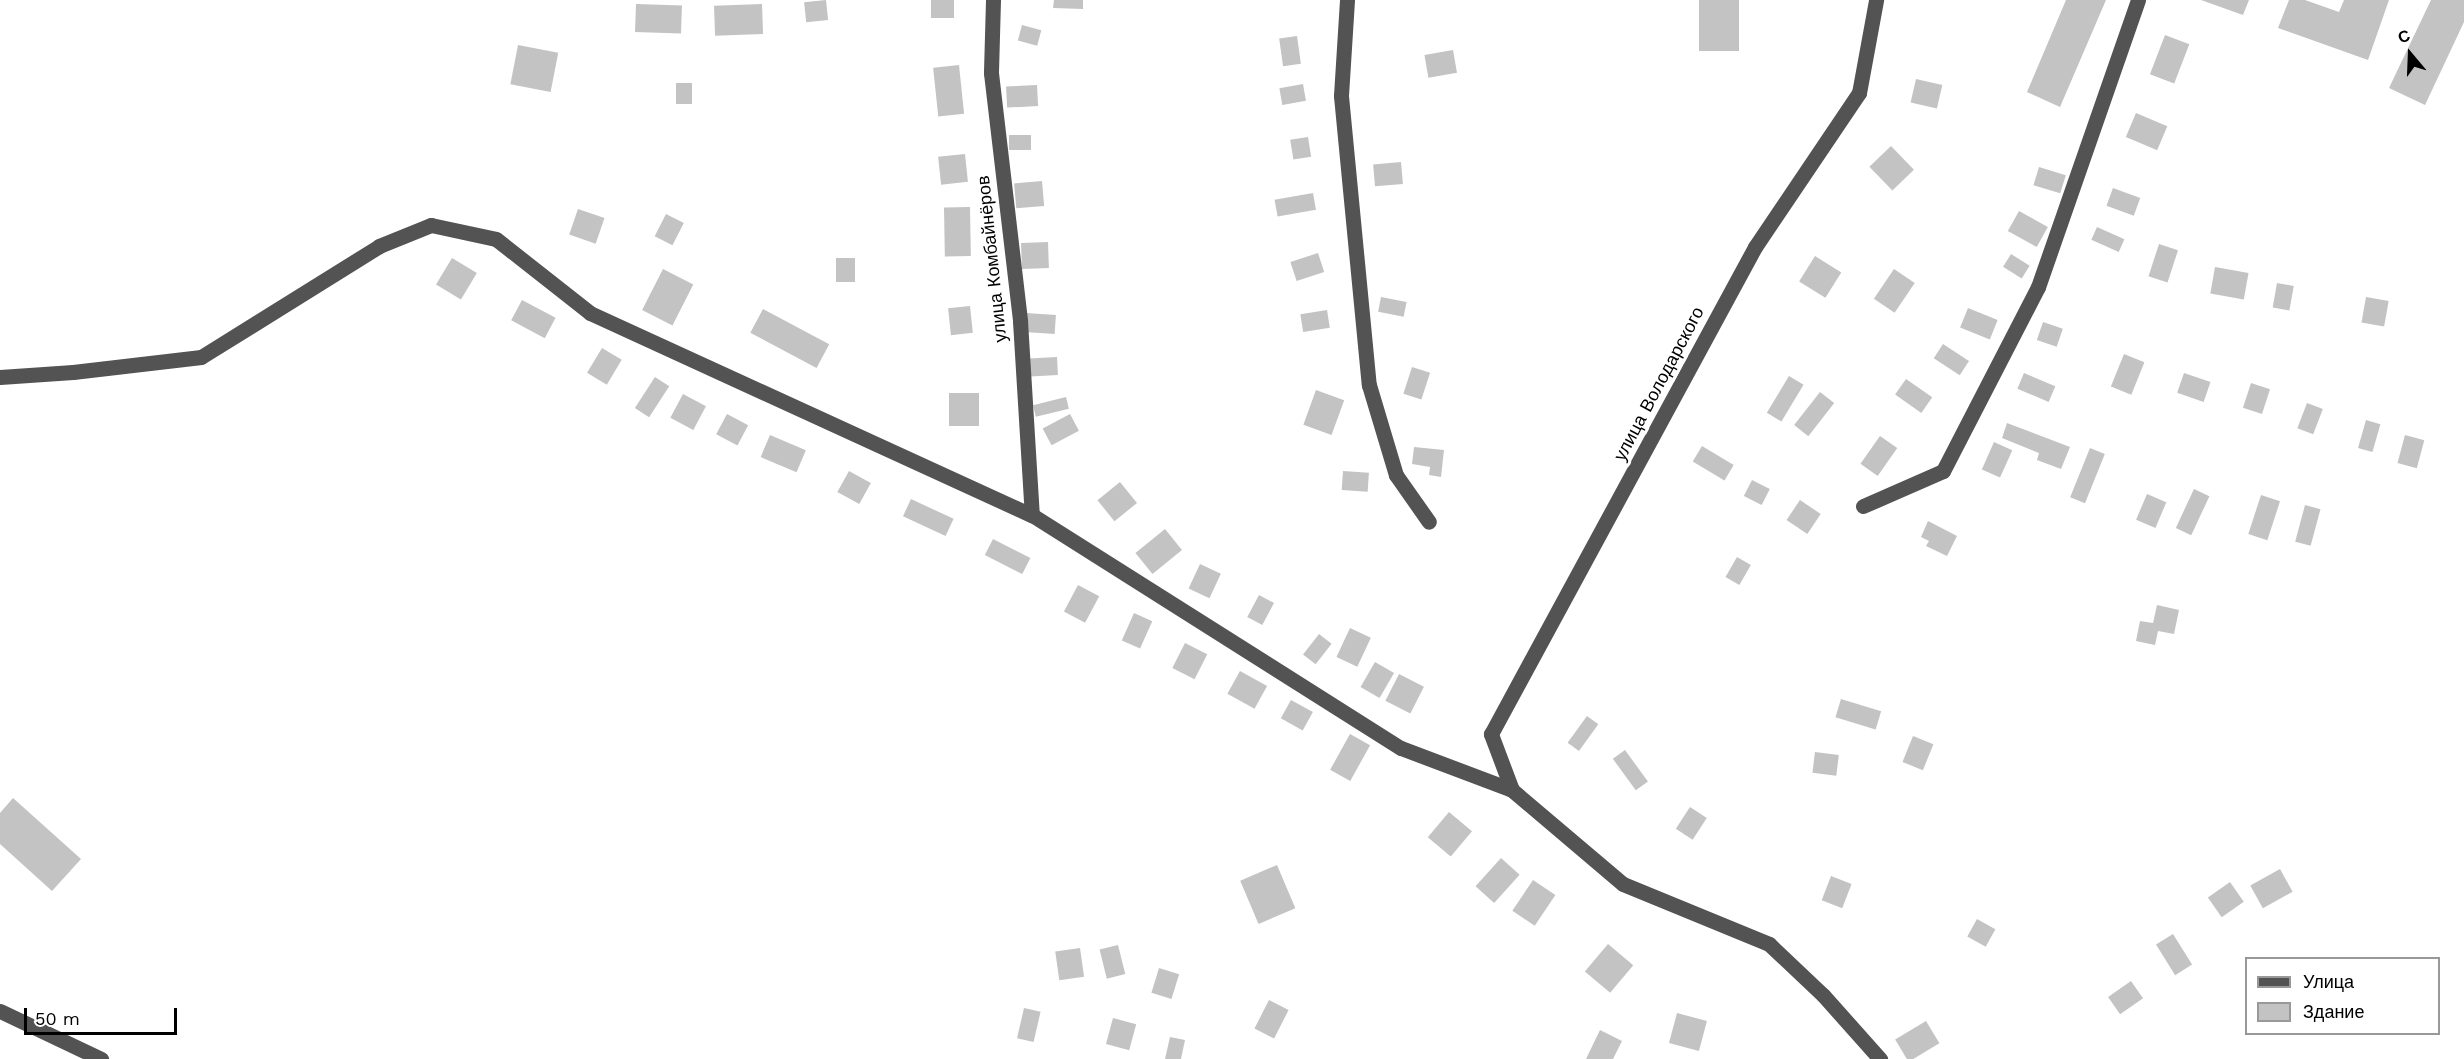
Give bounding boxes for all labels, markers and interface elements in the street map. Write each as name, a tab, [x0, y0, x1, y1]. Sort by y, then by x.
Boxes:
north arrow	[2380, 24, 2440, 84]
text: С	[2395, 26, 2413, 47]
street label: улица Комбайнёров	[972, 174, 1012, 344]
street label: улица Володарского	[1609, 303, 1709, 465]
legend	[2245, 957, 2440, 1035]
text: Улица	[2303, 971, 2354, 992]
scale bar	[27, 996, 180, 1034]
text: Здание	[2303, 1001, 2364, 1022]
text: 50 m	[35, 1008, 80, 1029]

